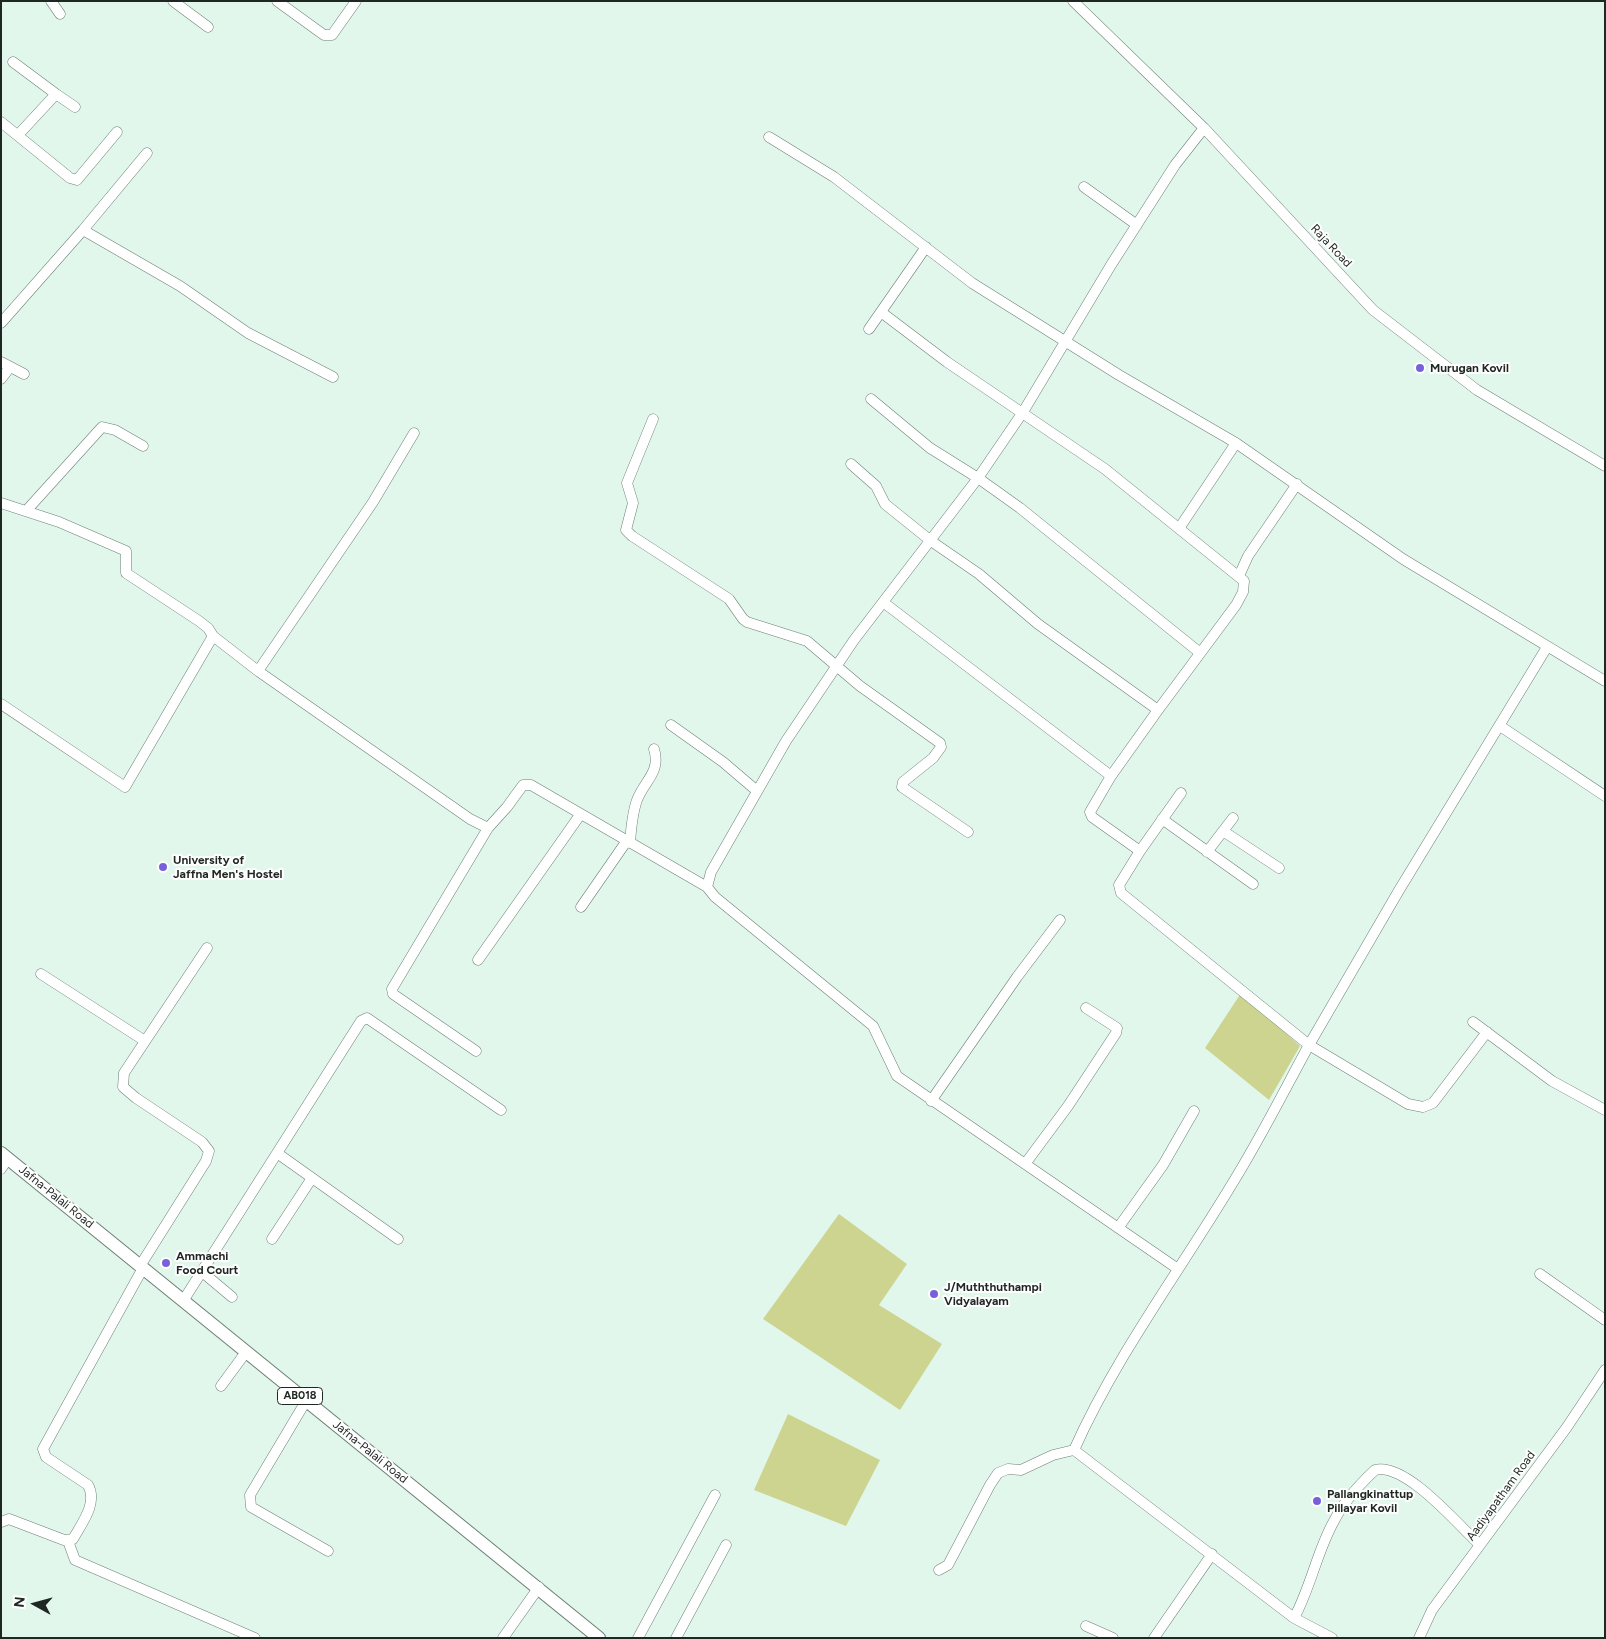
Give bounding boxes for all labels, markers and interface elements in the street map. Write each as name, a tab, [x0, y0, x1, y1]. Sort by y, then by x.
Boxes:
street label: Raja Road	[1307, 222, 1355, 270]
place label: Murugan Kovil	[1430, 361, 1509, 375]
marker: Murugan Kovil	[1414, 362, 1426, 374]
place label: University of Jaffna Men's Hostel	[173, 853, 283, 881]
marker: University of Jaffna Men's Hostel	[157, 861, 169, 873]
street label: Jafna-Palali Road	[16, 1162, 96, 1232]
place label: Ammachi Food Court	[176, 1249, 238, 1277]
marker: Ammachi Food Court	[160, 1257, 172, 1269]
place label: J/Muththuthampi Vidyalayam	[944, 1280, 1042, 1308]
marker: J/Muththuthampi Vidyalayam	[928, 1288, 940, 1300]
road number: AB018	[278, 1388, 322, 1404]
street label: Jafna-Palali Road	[330, 1417, 410, 1487]
street label: Aadiyapatham Road	[1464, 1448, 1538, 1544]
place label: Pallangkinattup Pillayar Kovil	[1327, 1487, 1413, 1515]
marker: Pallangkinattup Pillayar Kovil	[1311, 1495, 1323, 1507]
north arrow	[10, 1579, 60, 1629]
text: N	[11, 1596, 29, 1609]

